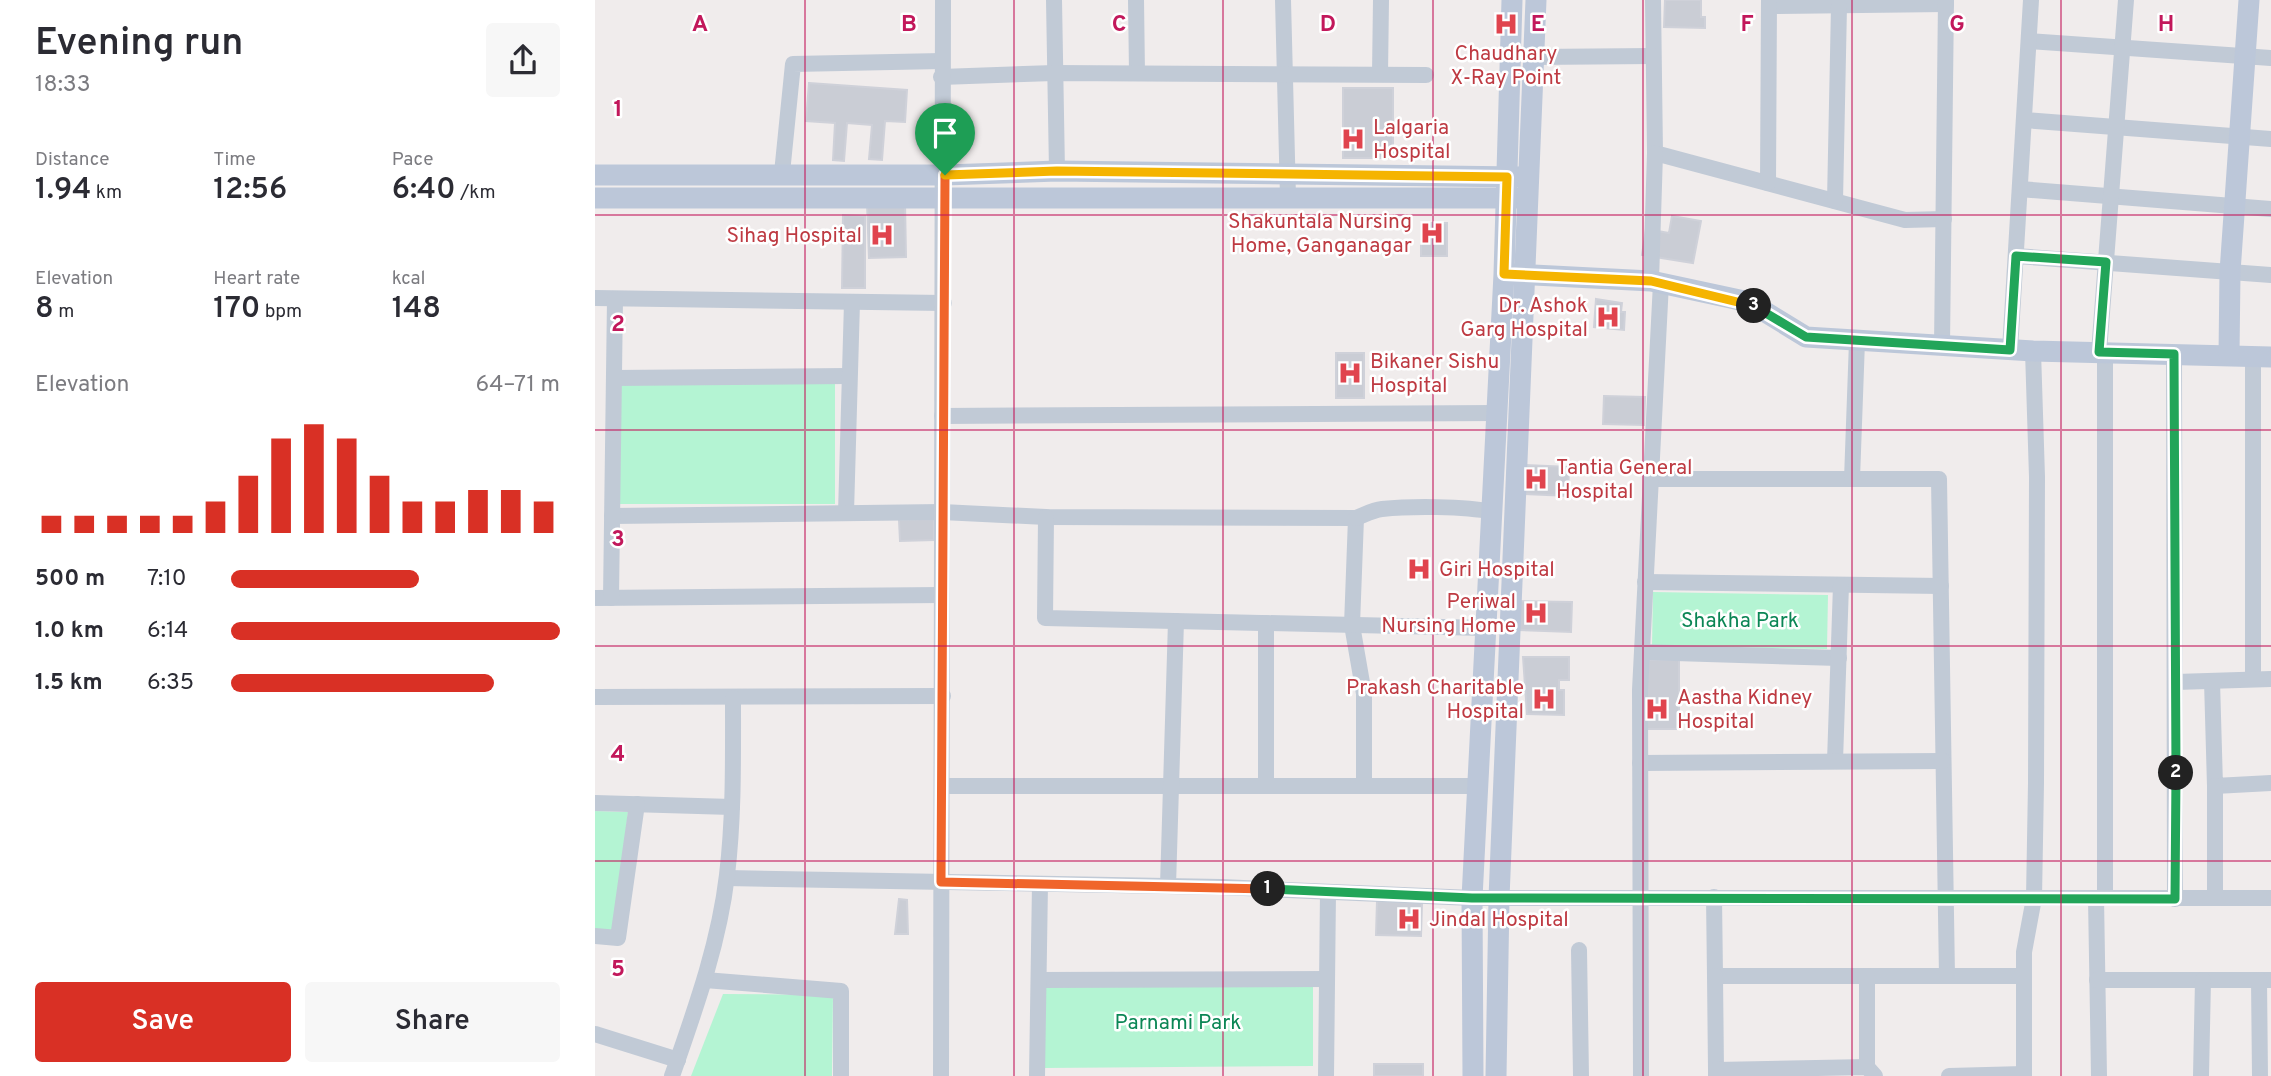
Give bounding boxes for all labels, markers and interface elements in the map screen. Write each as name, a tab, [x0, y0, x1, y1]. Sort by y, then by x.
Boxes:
hospital icon: Chaudhary X-Ray Point	[1492, 10, 1520, 38]
text: A	[692, 11, 708, 40]
text: B	[901, 11, 917, 40]
text: C	[1112, 11, 1126, 40]
text: D	[1320, 11, 1336, 40]
text: E	[1531, 11, 1545, 40]
text: F	[1740, 11, 1754, 40]
text: G	[1949, 11, 1965, 40]
text: H	[2158, 11, 2174, 40]
text: Evening run	[35, 20, 243, 69]
button: share	[486, 23, 560, 97]
place label: Chaudhary X-Ray Point	[1451, 41, 1561, 92]
text: 18:33	[35, 71, 91, 100]
text: 1	[613, 96, 623, 125]
pin	[915, 103, 975, 175]
icon: arrive	[926, 114, 964, 152]
place label: Lalgaria Hospital	[1373, 115, 1451, 166]
hospital icon: Lalgaria Hospital	[1339, 125, 1367, 153]
text: Distance	[35, 148, 110, 172]
text: Time	[213, 148, 256, 172]
text: Pace	[392, 148, 433, 172]
text: 1.94	[35, 172, 91, 209]
text: 12:56	[213, 172, 287, 209]
text: 6:40	[392, 172, 456, 209]
text: km	[91, 181, 122, 205]
text: /km	[456, 181, 496, 205]
place label: Shakuntala Nursing Home, Ganganagar	[1228, 209, 1412, 260]
hospital icon: Shakuntala Nursing Home, Ganganagar	[1418, 219, 1446, 247]
hospital icon: Sihag Hospital	[868, 221, 896, 249]
place label: Sihag Hospital	[726, 223, 862, 250]
text: Elevation	[35, 267, 113, 291]
text: Heart rate	[213, 267, 300, 291]
text: kcal	[392, 267, 425, 291]
pin: 3	[1737, 288, 1771, 324]
text: 8	[35, 291, 54, 328]
text: 170	[213, 291, 260, 328]
text: 148	[392, 291, 441, 328]
place label: Dr. Ashok Garg Hospital	[1460, 293, 1588, 344]
text: 3	[1748, 293, 1759, 317]
text: m	[54, 300, 74, 324]
text: bpm	[260, 300, 302, 324]
hospital icon: Dr. Ashok Garg Hospital	[1594, 303, 1622, 331]
text: 2	[611, 311, 625, 340]
place label: Bikaner Sishu Hospital	[1370, 349, 1499, 400]
hospital icon: Bikaner Sishu Hospital	[1336, 359, 1364, 387]
text: Elevation	[35, 371, 130, 400]
text: 64–71 m	[476, 371, 560, 400]
place label: Tantia General Hospital	[1556, 455, 1692, 506]
hospital icon: Tantia General Hospital	[1522, 465, 1550, 493]
text: 3	[611, 526, 625, 555]
hospital icon: Giri Hospital	[1405, 555, 1433, 583]
place label: Giri Hospital	[1439, 557, 1555, 584]
text: 500 m	[35, 565, 105, 594]
text: 7:10	[147, 565, 187, 594]
place label: Periwal Nursing Home	[1381, 589, 1516, 640]
hospital icon: Periwal Nursing Home	[1522, 599, 1550, 627]
park label: Shakha Park	[1681, 608, 1799, 635]
text: 1.0 km	[35, 617, 104, 646]
text: 6:14	[147, 617, 188, 646]
text: 1.5 km	[35, 669, 103, 698]
text: 6:35	[147, 669, 194, 698]
place label: Prakash Charitable Hospital	[1346, 675, 1524, 726]
hospital icon: Prakash Charitable Hospital	[1530, 685, 1558, 713]
place label: Aastha Kidney Hospital	[1677, 685, 1812, 736]
hospital icon: Aastha Kidney Hospital	[1643, 695, 1671, 723]
text: 4	[611, 741, 625, 770]
pin: 2	[2159, 756, 2193, 790]
text: 2	[2170, 760, 2181, 784]
pin: 1	[1251, 872, 1285, 906]
text: 1	[1264, 876, 1271, 900]
hospital icon: Jindal Hospital	[1395, 905, 1423, 933]
place label: Jindal Hospital	[1429, 907, 1569, 934]
text: 5	[611, 956, 625, 985]
button: Save	[35, 982, 291, 1062]
button: Share	[305, 982, 560, 1062]
park label: Parnami Park	[1115, 1010, 1241, 1037]

